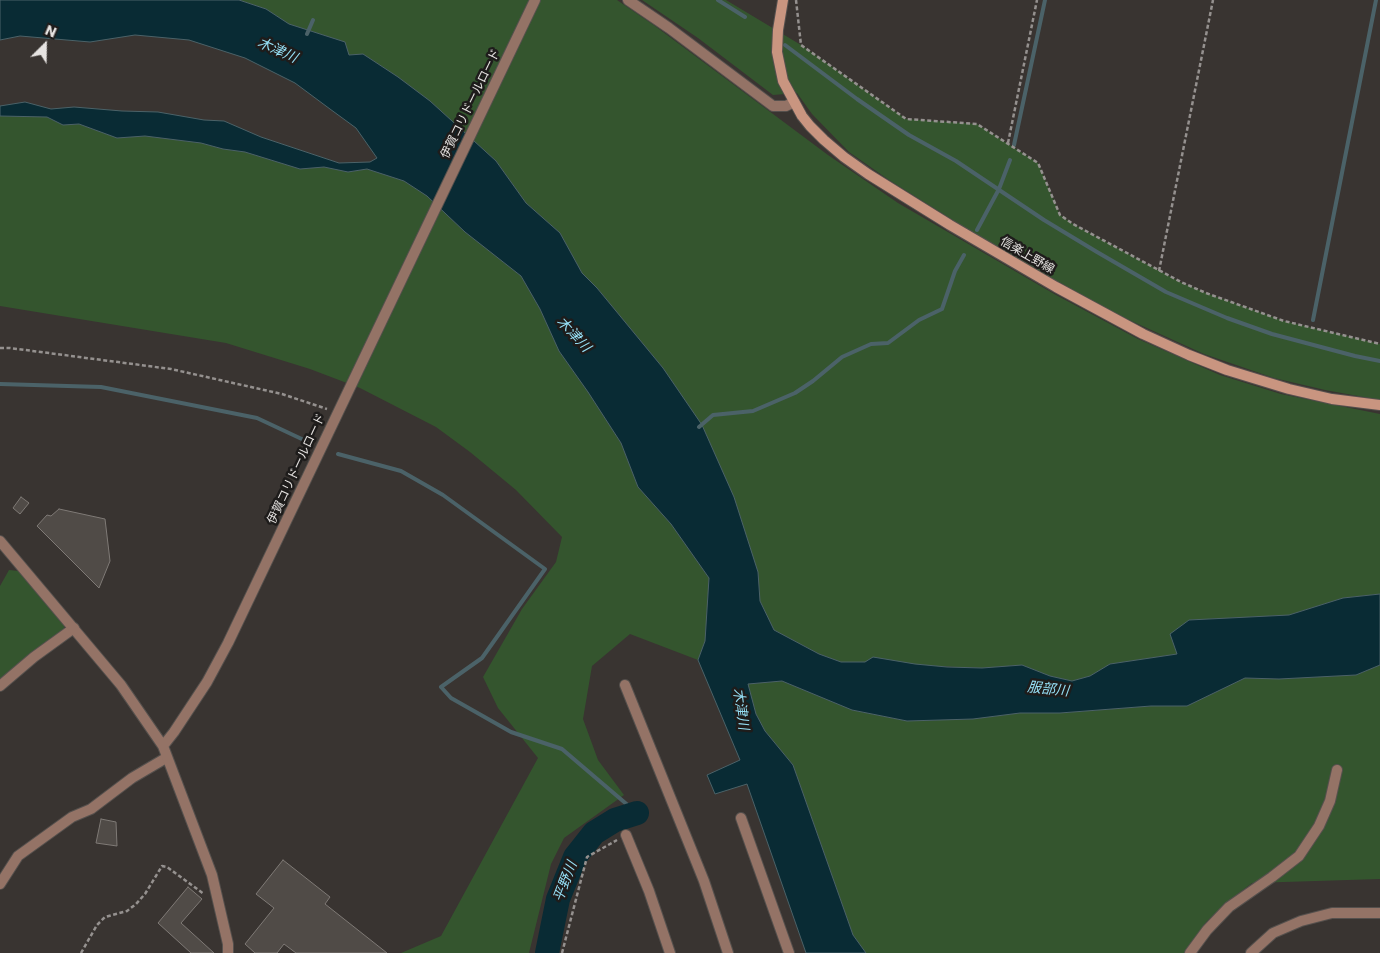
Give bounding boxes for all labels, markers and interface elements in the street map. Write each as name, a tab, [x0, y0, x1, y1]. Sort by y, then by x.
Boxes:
north arrow	[20, 20, 70, 70]
text: N	[42, 20, 60, 42]
water label: 木津川	[254, 35, 300, 67]
street label: 伊賀コリドールロード	[438, 47, 504, 161]
street label: 信楽上野線	[997, 235, 1057, 277]
water label: 木津川	[553, 314, 593, 356]
street label: 伊賀コリドールロード	[265, 412, 329, 526]
water label: 服部川	[1026, 679, 1070, 701]
water label: 木津川	[729, 687, 751, 731]
water label: 平野川	[551, 859, 581, 905]

